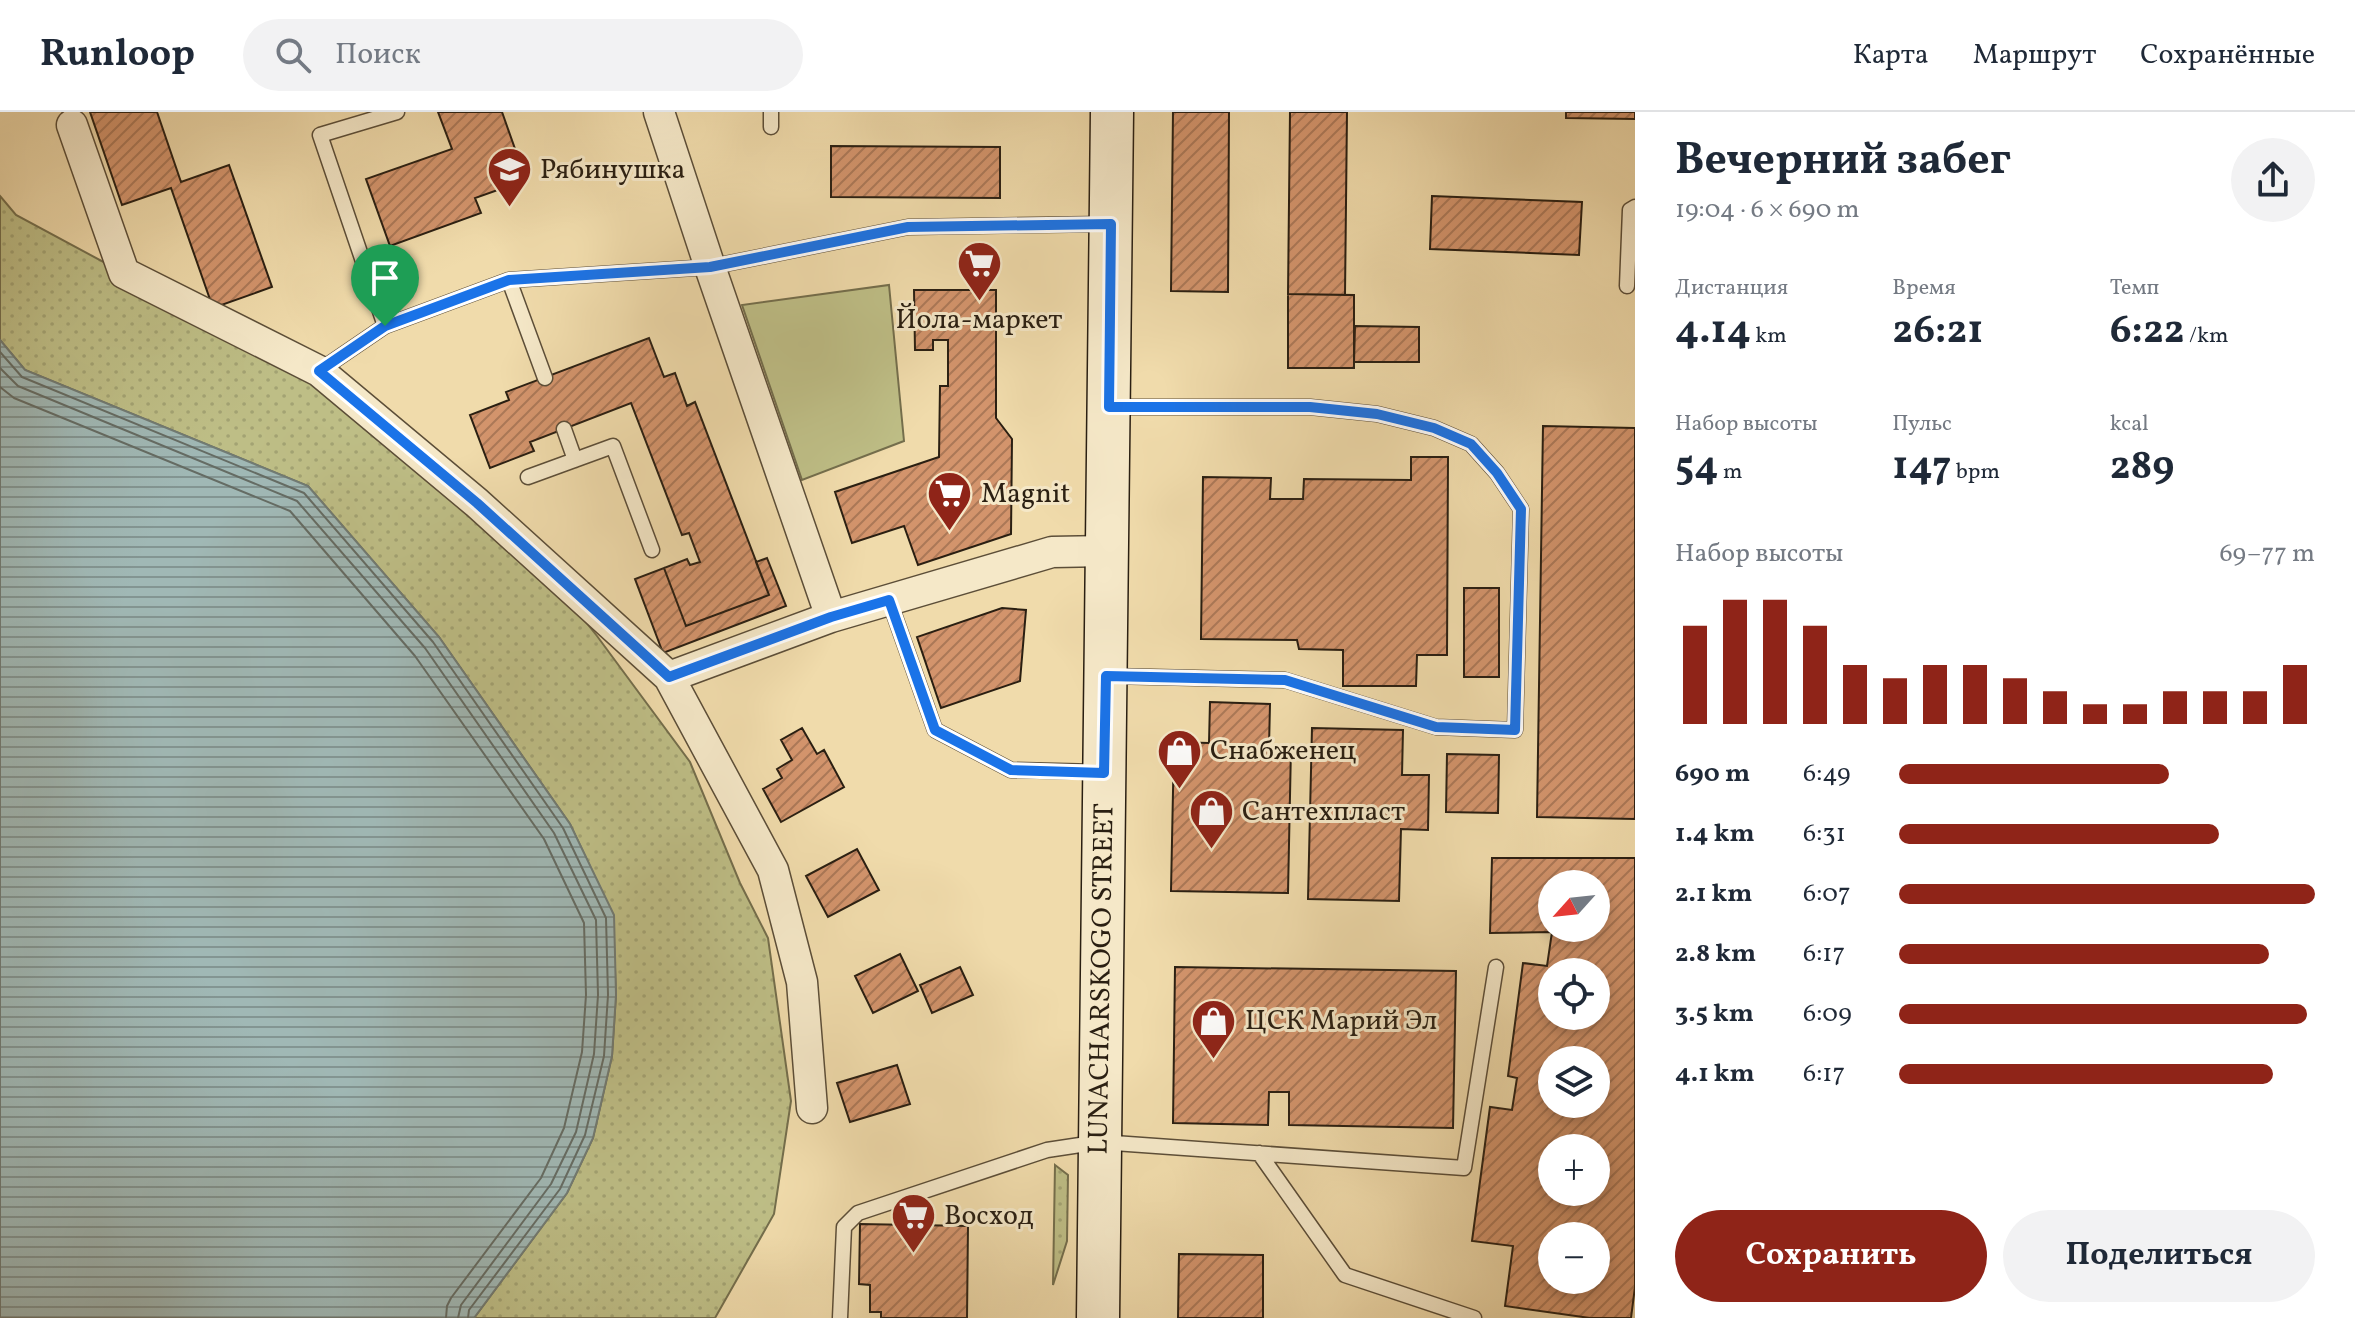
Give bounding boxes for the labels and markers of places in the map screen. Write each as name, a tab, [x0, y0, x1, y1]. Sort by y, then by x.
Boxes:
school or university icon: Рябинушка	[485, 146, 533, 209]
place label: Рябинушка	[540, 151, 685, 190]
supermarket icon: Йола-маркет	[955, 239, 1003, 302]
pin	[351, 244, 419, 326]
place label: Йола-маркет	[896, 301, 1062, 340]
supermarket icon: Magnit	[926, 470, 974, 533]
place label: Magnit	[981, 475, 1070, 514]
shop icon: Снабженец	[1155, 727, 1203, 790]
place label: Снабженец	[1210, 732, 1356, 771]
shop icon: Сантехпласт	[1187, 788, 1235, 851]
place label: Сантехпласт	[1242, 793, 1405, 832]
shop icon: ЦСК Марий Эл	[1190, 997, 1238, 1060]
place label: ЦСК Марий Эл	[1245, 1002, 1437, 1041]
supermarket icon: Восход	[889, 1192, 937, 1255]
place label: Восход	[944, 1197, 1034, 1236]

